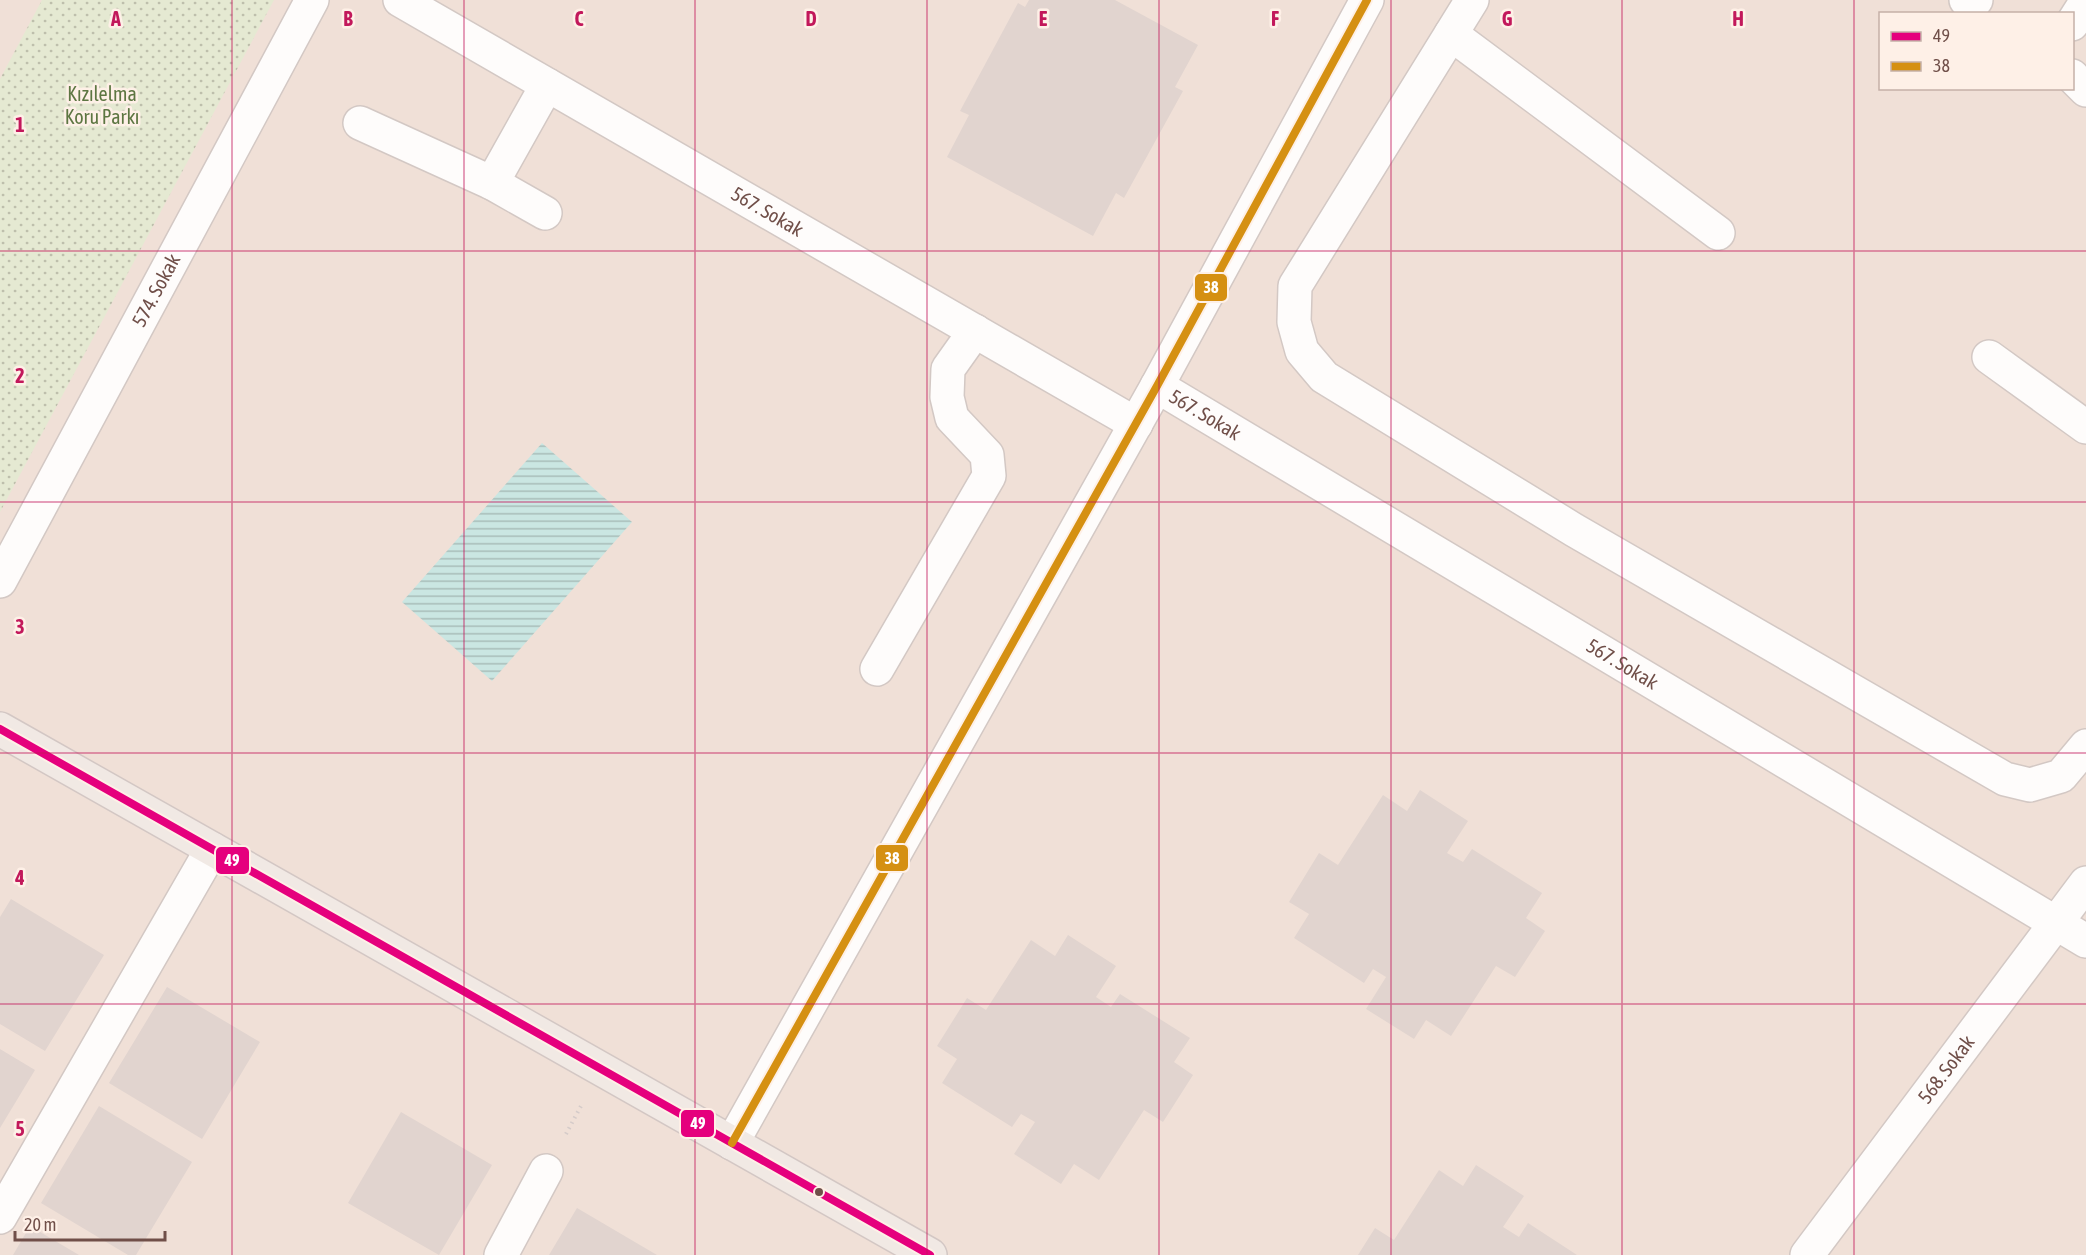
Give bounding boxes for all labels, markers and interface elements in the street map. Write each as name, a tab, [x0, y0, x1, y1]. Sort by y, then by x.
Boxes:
text: A	[110, 7, 121, 30]
text: B	[343, 7, 353, 30]
text: C	[575, 7, 584, 30]
text: D	[805, 7, 817, 30]
text: E	[1039, 7, 1048, 30]
text: F	[1271, 7, 1279, 30]
text: G	[1502, 7, 1513, 30]
text: H	[1732, 7, 1744, 30]
legend	[1879, 12, 2074, 90]
text: 49	[1933, 25, 1950, 46]
text: 38	[1933, 55, 1950, 76]
park label: Kızılelma Koru Parkı	[65, 82, 139, 128]
text: 1	[15, 113, 25, 136]
street label: 567. Sokak	[728, 181, 808, 241]
street label: 574. Sokak	[127, 250, 185, 330]
line badge: 38	[1194, 273, 1228, 302]
text: 38	[1203, 278, 1219, 296]
text: 2	[15, 364, 25, 387]
street label: 567. Sokak	[1165, 384, 1245, 445]
text: 3	[15, 615, 25, 638]
street label: 567. Sokak	[1583, 633, 1663, 694]
line badge: 38	[875, 844, 909, 872]
line badge: 49	[215, 846, 250, 875]
text: 38	[884, 849, 900, 867]
text: 49	[223, 851, 240, 869]
text: 4	[14, 866, 25, 889]
street label: 568. Sokak	[1913, 1030, 1979, 1108]
line badge: 49	[680, 1109, 715, 1138]
text: 49	[689, 1114, 706, 1132]
text: 5	[15, 1117, 25, 1140]
unlabelled marker	[813, 1186, 825, 1198]
scale bar	[15, 1204, 165, 1242]
text: 20 m	[24, 1214, 56, 1235]

